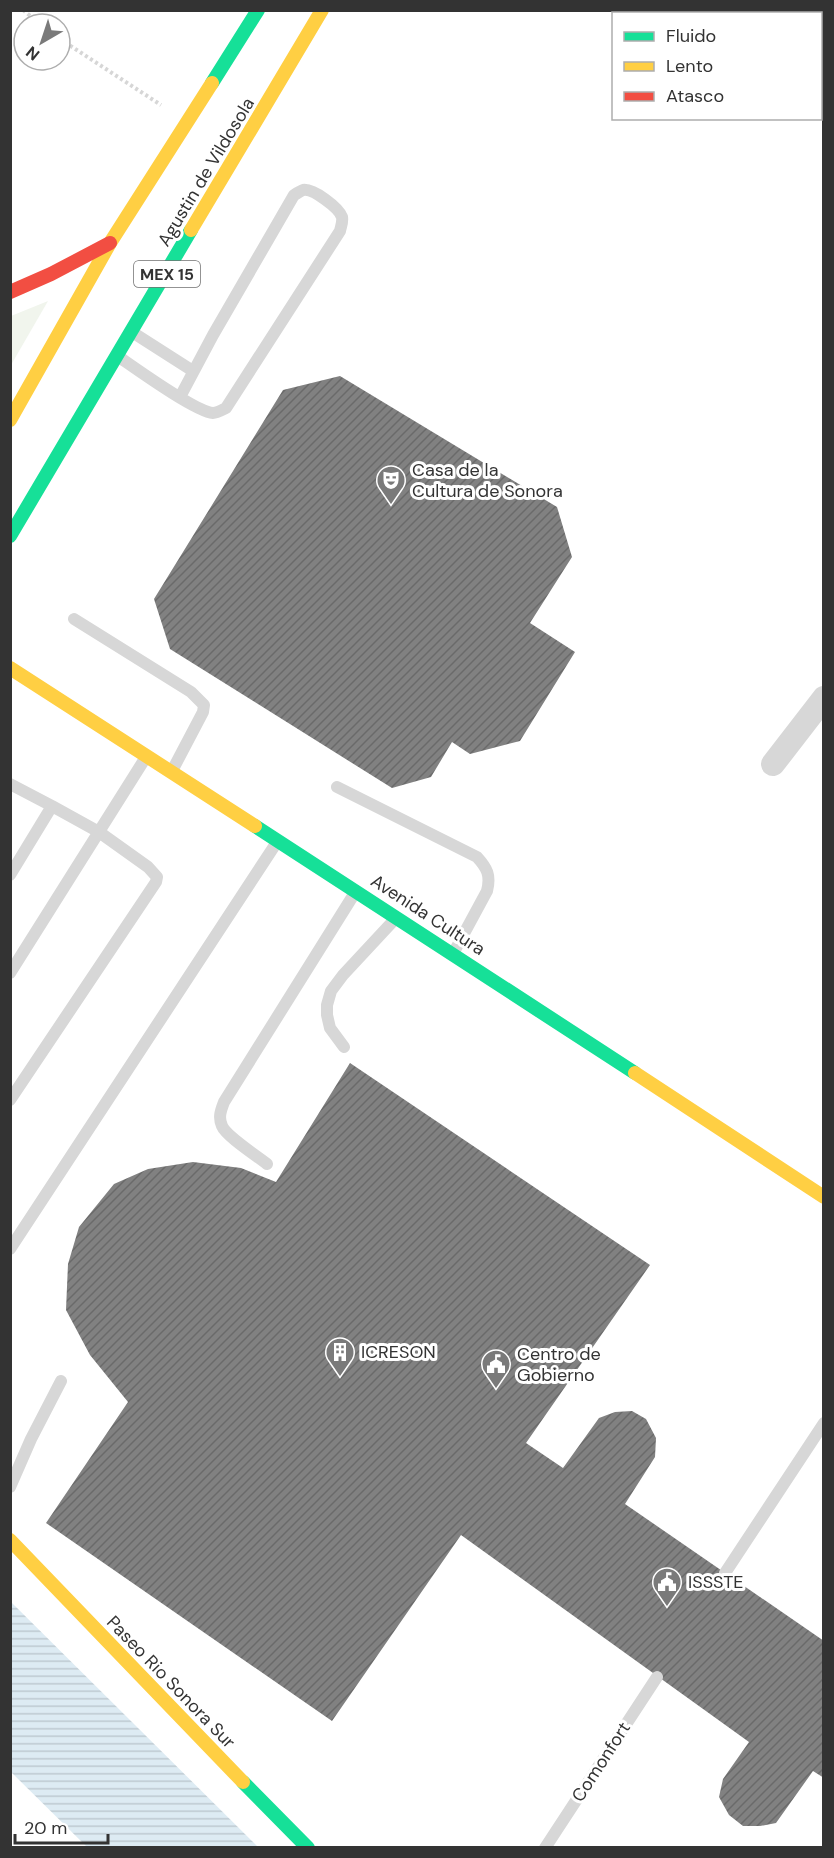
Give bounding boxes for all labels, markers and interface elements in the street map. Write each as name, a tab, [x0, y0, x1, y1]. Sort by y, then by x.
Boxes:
north arrow	[12, 12, 72, 72]
legend	[612, 12, 822, 120]
text: Fluido	[666, 24, 716, 48]
text: N	[22, 41, 44, 65]
text: Lento	[666, 54, 713, 78]
text: Atasco	[666, 84, 724, 108]
street label: Agustin de Vildosola	[152, 93, 260, 251]
road number: MEX 15	[134, 261, 200, 287]
place label: Casa de la Cultura de Sonora	[412, 458, 563, 503]
theatre icon: Casa de la Cultura de Sonora	[375, 464, 407, 506]
street label: Avenida Cultura	[366, 869, 490, 961]
building icon: ICRESON	[324, 1336, 356, 1378]
place label: ICRESON	[361, 1340, 436, 1364]
place label: Centro de Gobierno	[517, 1342, 601, 1387]
public building icon: Centro de Gobierno	[480, 1348, 512, 1390]
public building icon: ISSSTE	[651, 1566, 683, 1608]
place label: ISSSTE	[688, 1570, 744, 1594]
street label: Paseo Rio Sonora Sur	[101, 1610, 241, 1754]
street label: Comonfort	[566, 1717, 636, 1807]
scale bar	[15, 1807, 108, 1845]
text: 20 m	[24, 1816, 67, 1840]

